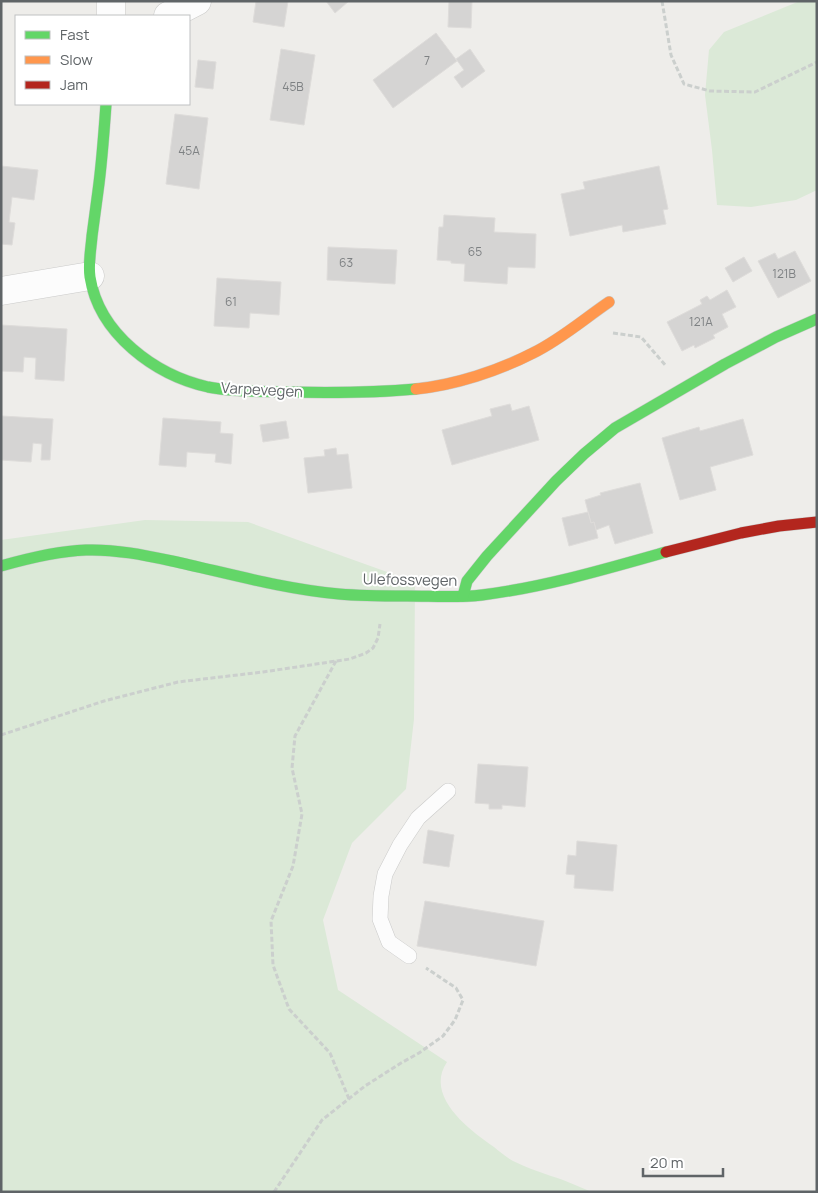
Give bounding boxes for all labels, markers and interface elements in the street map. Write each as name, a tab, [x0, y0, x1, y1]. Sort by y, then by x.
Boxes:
legend	[15, 15, 190, 105]
text: Fast	[60, 24, 89, 45]
text: Slow	[60, 49, 93, 70]
house number: 7	[424, 52, 430, 69]
text: Jam	[60, 74, 88, 95]
house number: 45B	[282, 78, 304, 95]
house number: 45A	[178, 142, 200, 159]
house number: 65	[468, 243, 482, 260]
house number: 63	[339, 254, 353, 271]
house number: 121B	[772, 265, 796, 282]
house number: 61	[225, 293, 237, 310]
house number: 121A	[689, 313, 713, 330]
street label: Varpevegen	[221, 377, 304, 402]
street label: Ulefossvegen	[363, 568, 458, 591]
scale bar	[643, 1146, 723, 1178]
text: 20 m	[650, 1152, 683, 1173]

